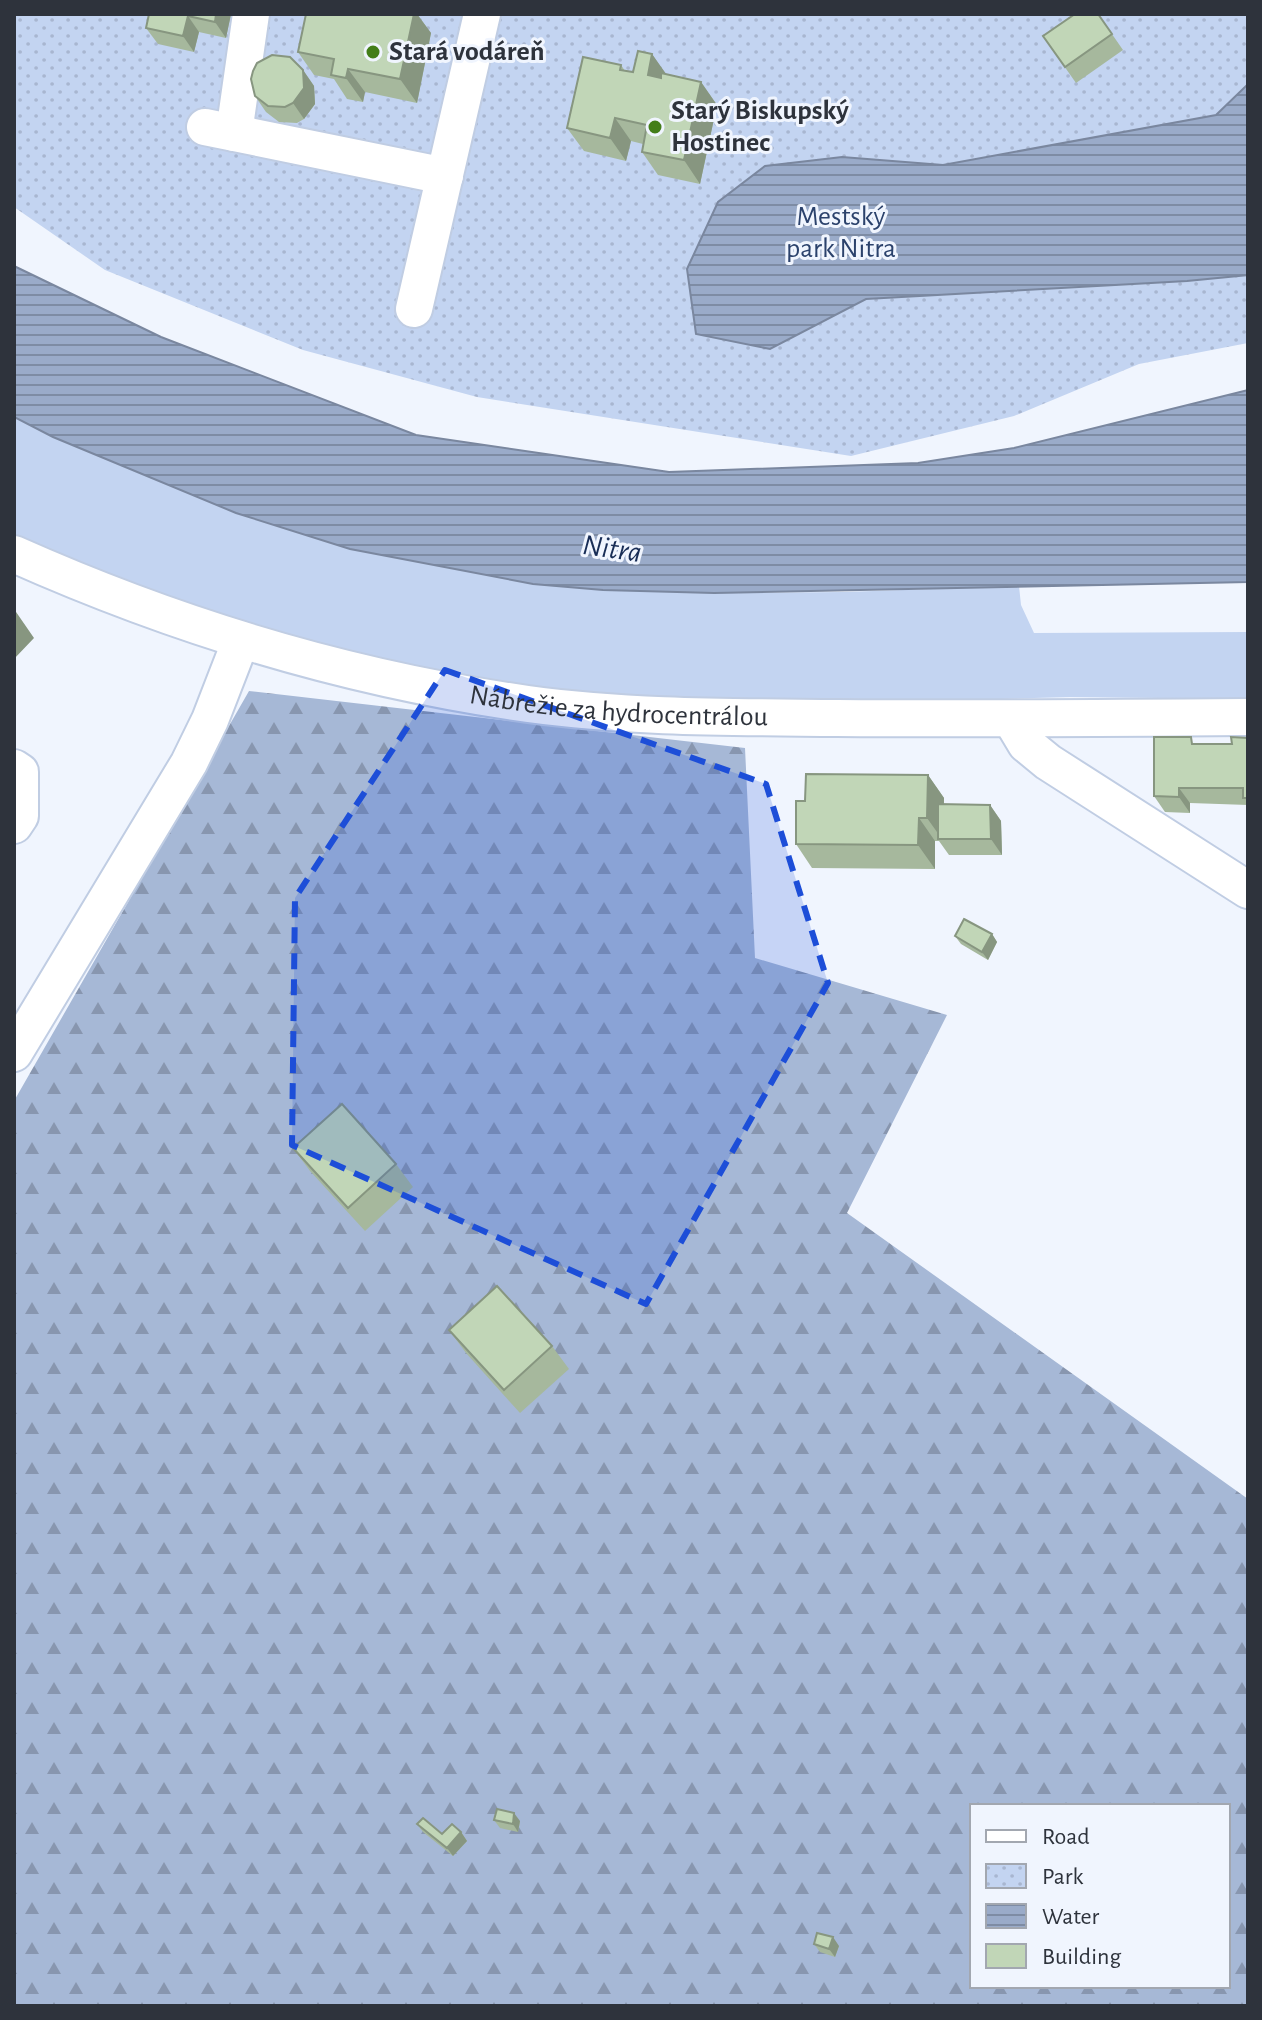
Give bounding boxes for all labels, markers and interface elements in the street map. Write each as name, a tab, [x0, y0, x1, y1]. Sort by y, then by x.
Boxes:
place label: Stará vodáreň	[389, 38, 545, 66]
marker: Stará vodáreň	[364, 43, 382, 61]
place label: Starý Biskupský Hostinec	[671, 97, 849, 157]
marker: Starý Biskupský Hostinec	[646, 118, 664, 136]
park label: Mestský park Nitra	[786, 203, 896, 263]
water label: Nitra	[581, 530, 643, 568]
street label: Nábrežie za hydrocentrálou	[468, 681, 768, 731]
legend	[970, 1804, 1230, 1988]
text: Road	[1042, 1825, 1090, 1849]
text: Park	[1042, 1865, 1083, 1889]
text: Water	[1042, 1905, 1100, 1929]
text: Building	[1042, 1945, 1121, 1969]

